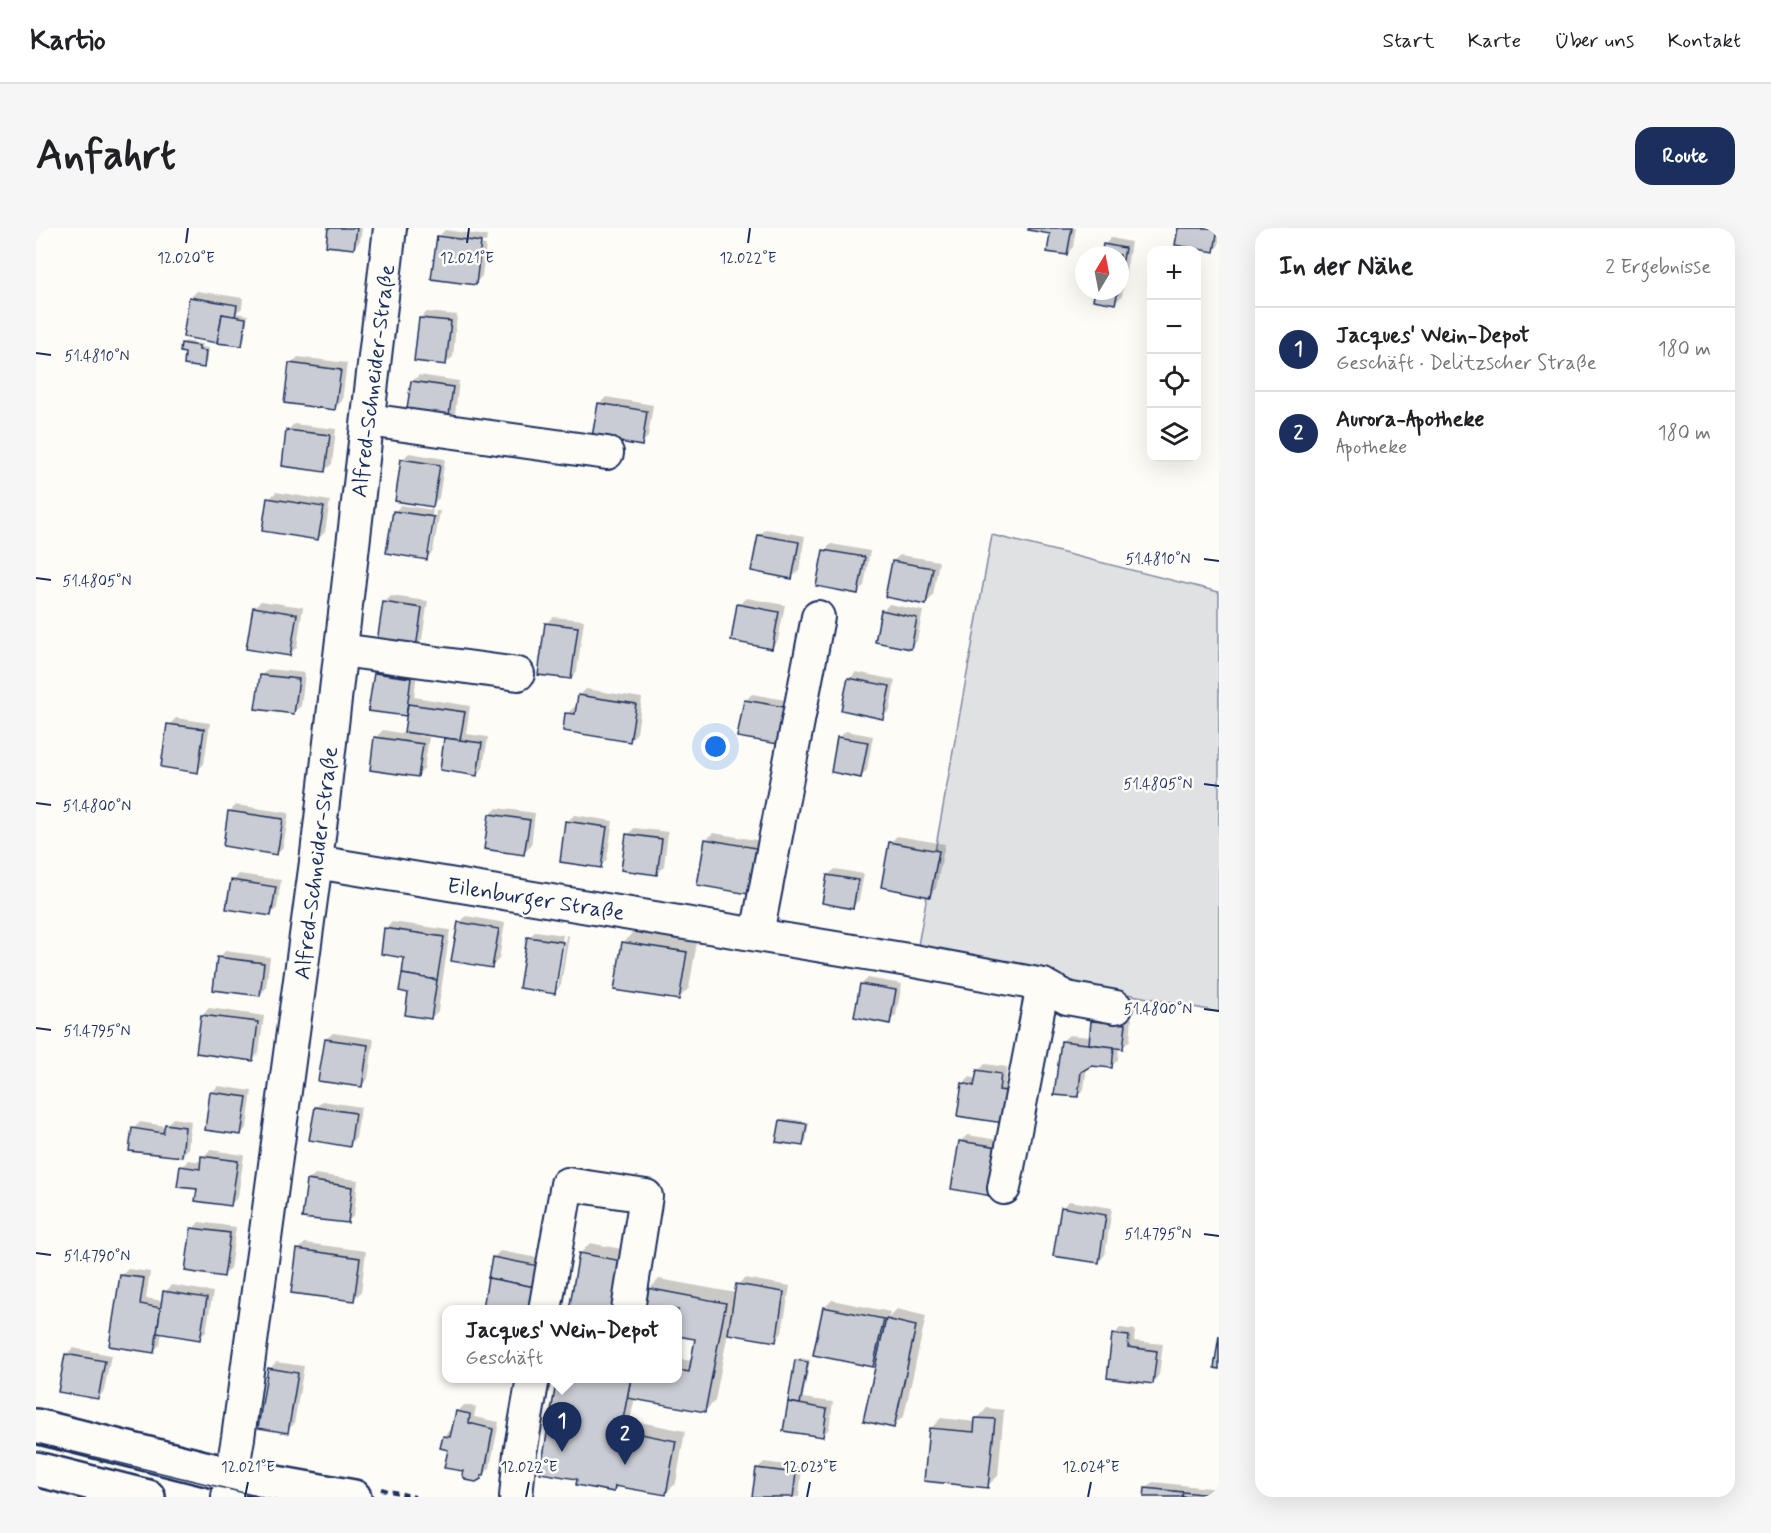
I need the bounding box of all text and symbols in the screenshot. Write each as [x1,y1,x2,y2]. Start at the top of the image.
text: Kartio [30,23,106,60]
text: Start [1383,27,1435,55]
text: Karte [1468,27,1521,55]
text: Über uns [1554,27,1634,55]
text: Kontakt [1667,27,1741,55]
button: Route [1635,127,1735,185]
text: Anfahrt [36,129,176,184]
north arrow [1075,246,1129,300]
map controls [1147,246,1201,462]
button: + [1147,246,1201,300]
text: 12.020°E [157,249,215,269]
text: 12.021°E [440,249,494,269]
text: 12.022°E [719,249,777,269]
text: In der Nähe [1279,250,1413,284]
text: 2 Ergebnisse [1605,254,1711,281]
street label: Alfred-Schneider-Straße [346,263,402,499]
button: − [1147,300,1201,354]
text: Jacques' Wein-Depot [1336,322,1530,350]
text: 1 [1294,336,1303,363]
text: 180 m [1658,336,1711,363]
text: 51.4810°N [64,347,130,367]
text: Geschäft · Delitzscher Straße [1336,350,1597,377]
button: locate [1147,354,1201,408]
text: Aurora-Apotheke [1336,406,1484,434]
button: layers [1147,408,1201,462]
text: 2 [1294,420,1303,447]
text: 180 m [1658,420,1711,447]
text: Apotheke [1336,434,1407,461]
text: 51.4810°N [1125,550,1191,570]
text: 51.4805°N [62,572,132,592]
your location [701,732,730,761]
street label: Alfred-Schneider-Straße [289,745,345,981]
text: 51.4805°N [1123,775,1193,795]
text: 51.4800°N [63,797,131,817]
street label: Eilenburger Straße [445,872,626,931]
text: 51.4800°N [1124,1000,1192,1020]
text: 51.4795°N [63,1022,131,1042]
text: 51.4795°N [1124,1225,1192,1245]
text: 51.4790°N [64,1247,130,1267]
popup [442,1305,682,1383]
text: Jacques' Wein-Depot [465,1317,659,1345]
text: Geschäft [465,1345,543,1372]
pin: 1 [542,1402,582,1452]
pin: 2 [606,1416,644,1465]
text: 12.021°E [221,1458,275,1478]
text: 12.022°E [500,1458,558,1478]
text: 12.023°E [783,1458,837,1478]
text: 12.024°E [1062,1458,1120,1478]

